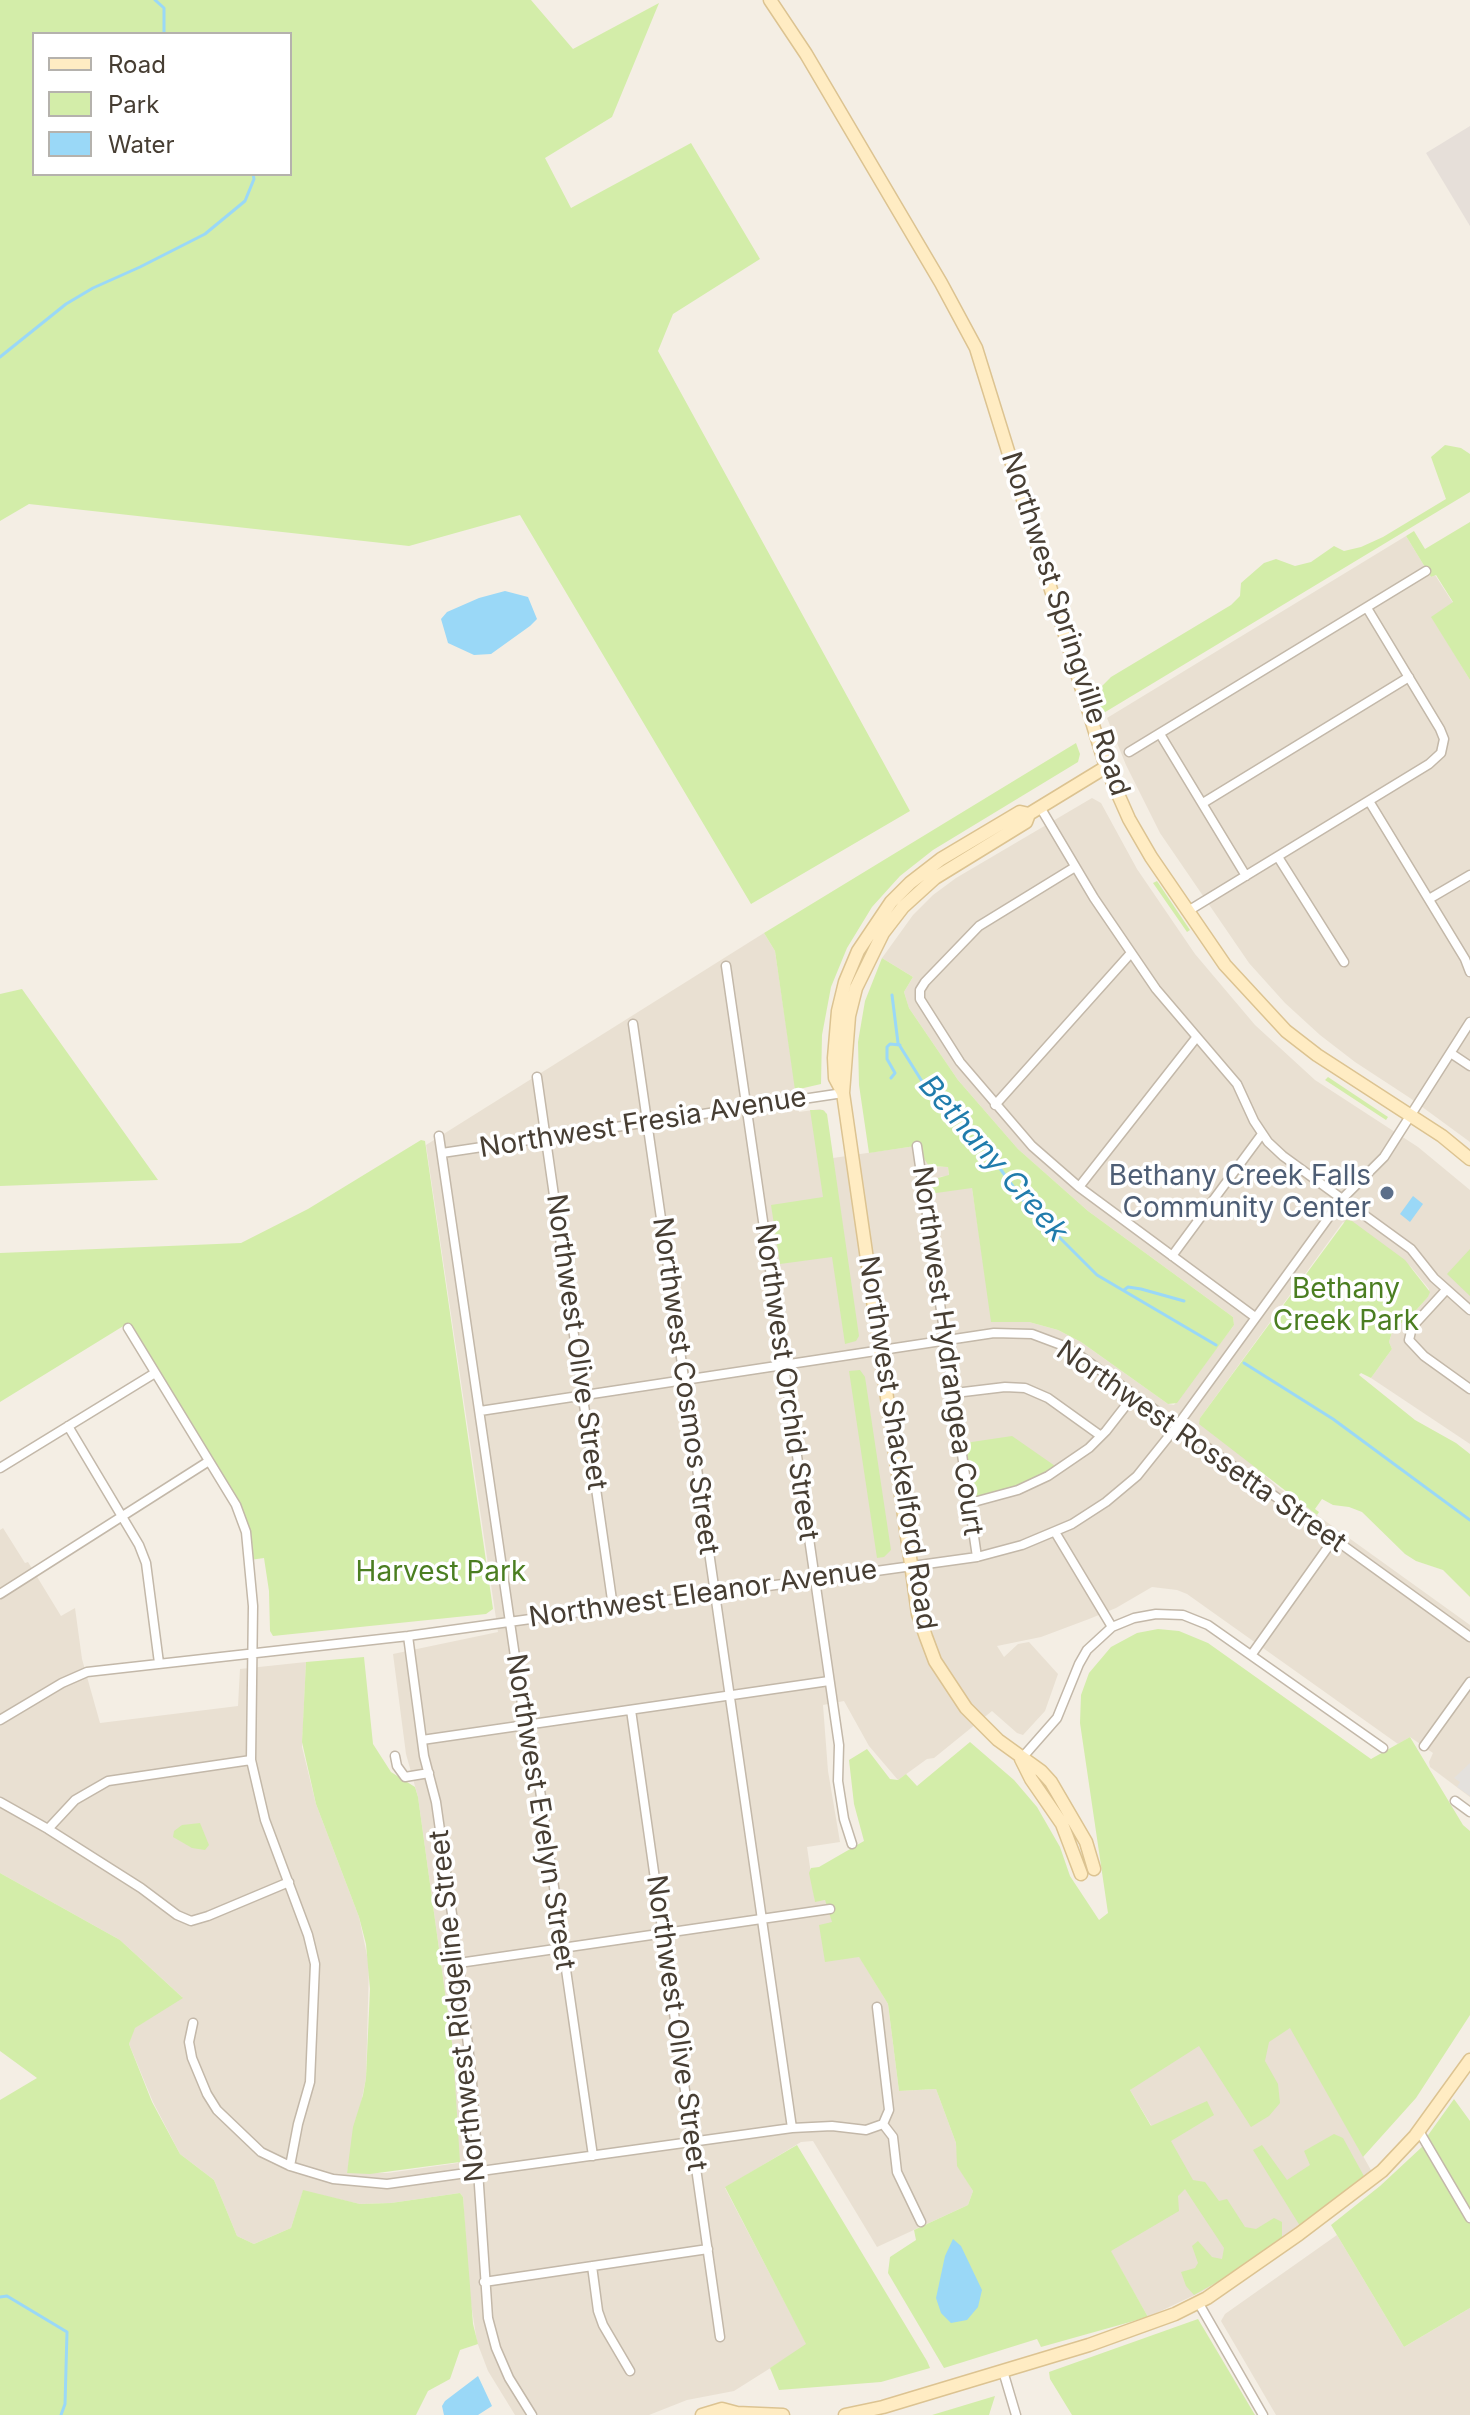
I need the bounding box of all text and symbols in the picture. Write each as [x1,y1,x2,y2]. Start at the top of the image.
legend [32,32,292,176]
text: Road [108,50,166,79]
text: Park [108,90,159,119]
text: Water [108,130,175,159]
street label: Northwest Springville Road [993,448,1137,800]
water label: Bethany Creek [911,1068,1075,1250]
street label: Northwest Fresia Avenue [477,1081,809,1165]
place label: Bethany Creek Falls Community Center [1109,1160,1371,1226]
street label: Northwest Hydrangea Court [904,1164,990,1538]
marker: Bethany Creek Falls Community Center [1378,1184,1396,1202]
street label: Northwest Olive Street [539,1192,613,1492]
street label: Northwest Cosmos Street [645,1215,725,1557]
street label: Northwest Orchid Street [747,1221,825,1543]
street label: Northwest Shackelford Road [851,1254,943,1632]
park label: Bethany Creek Park [1273,1273,1419,1339]
street label: Northwest Rossetta Street [1050,1334,1352,1560]
street label: Northwest Eleanor Avenue [527,1553,879,1635]
park label: Harvest Park [356,1556,526,1590]
street label: Northwest Evelyn Street [498,1652,582,1972]
street label: Northwest Ridgeline Street [423,1828,493,2184]
street label: Northwest Olive Street [639,1873,713,2173]

